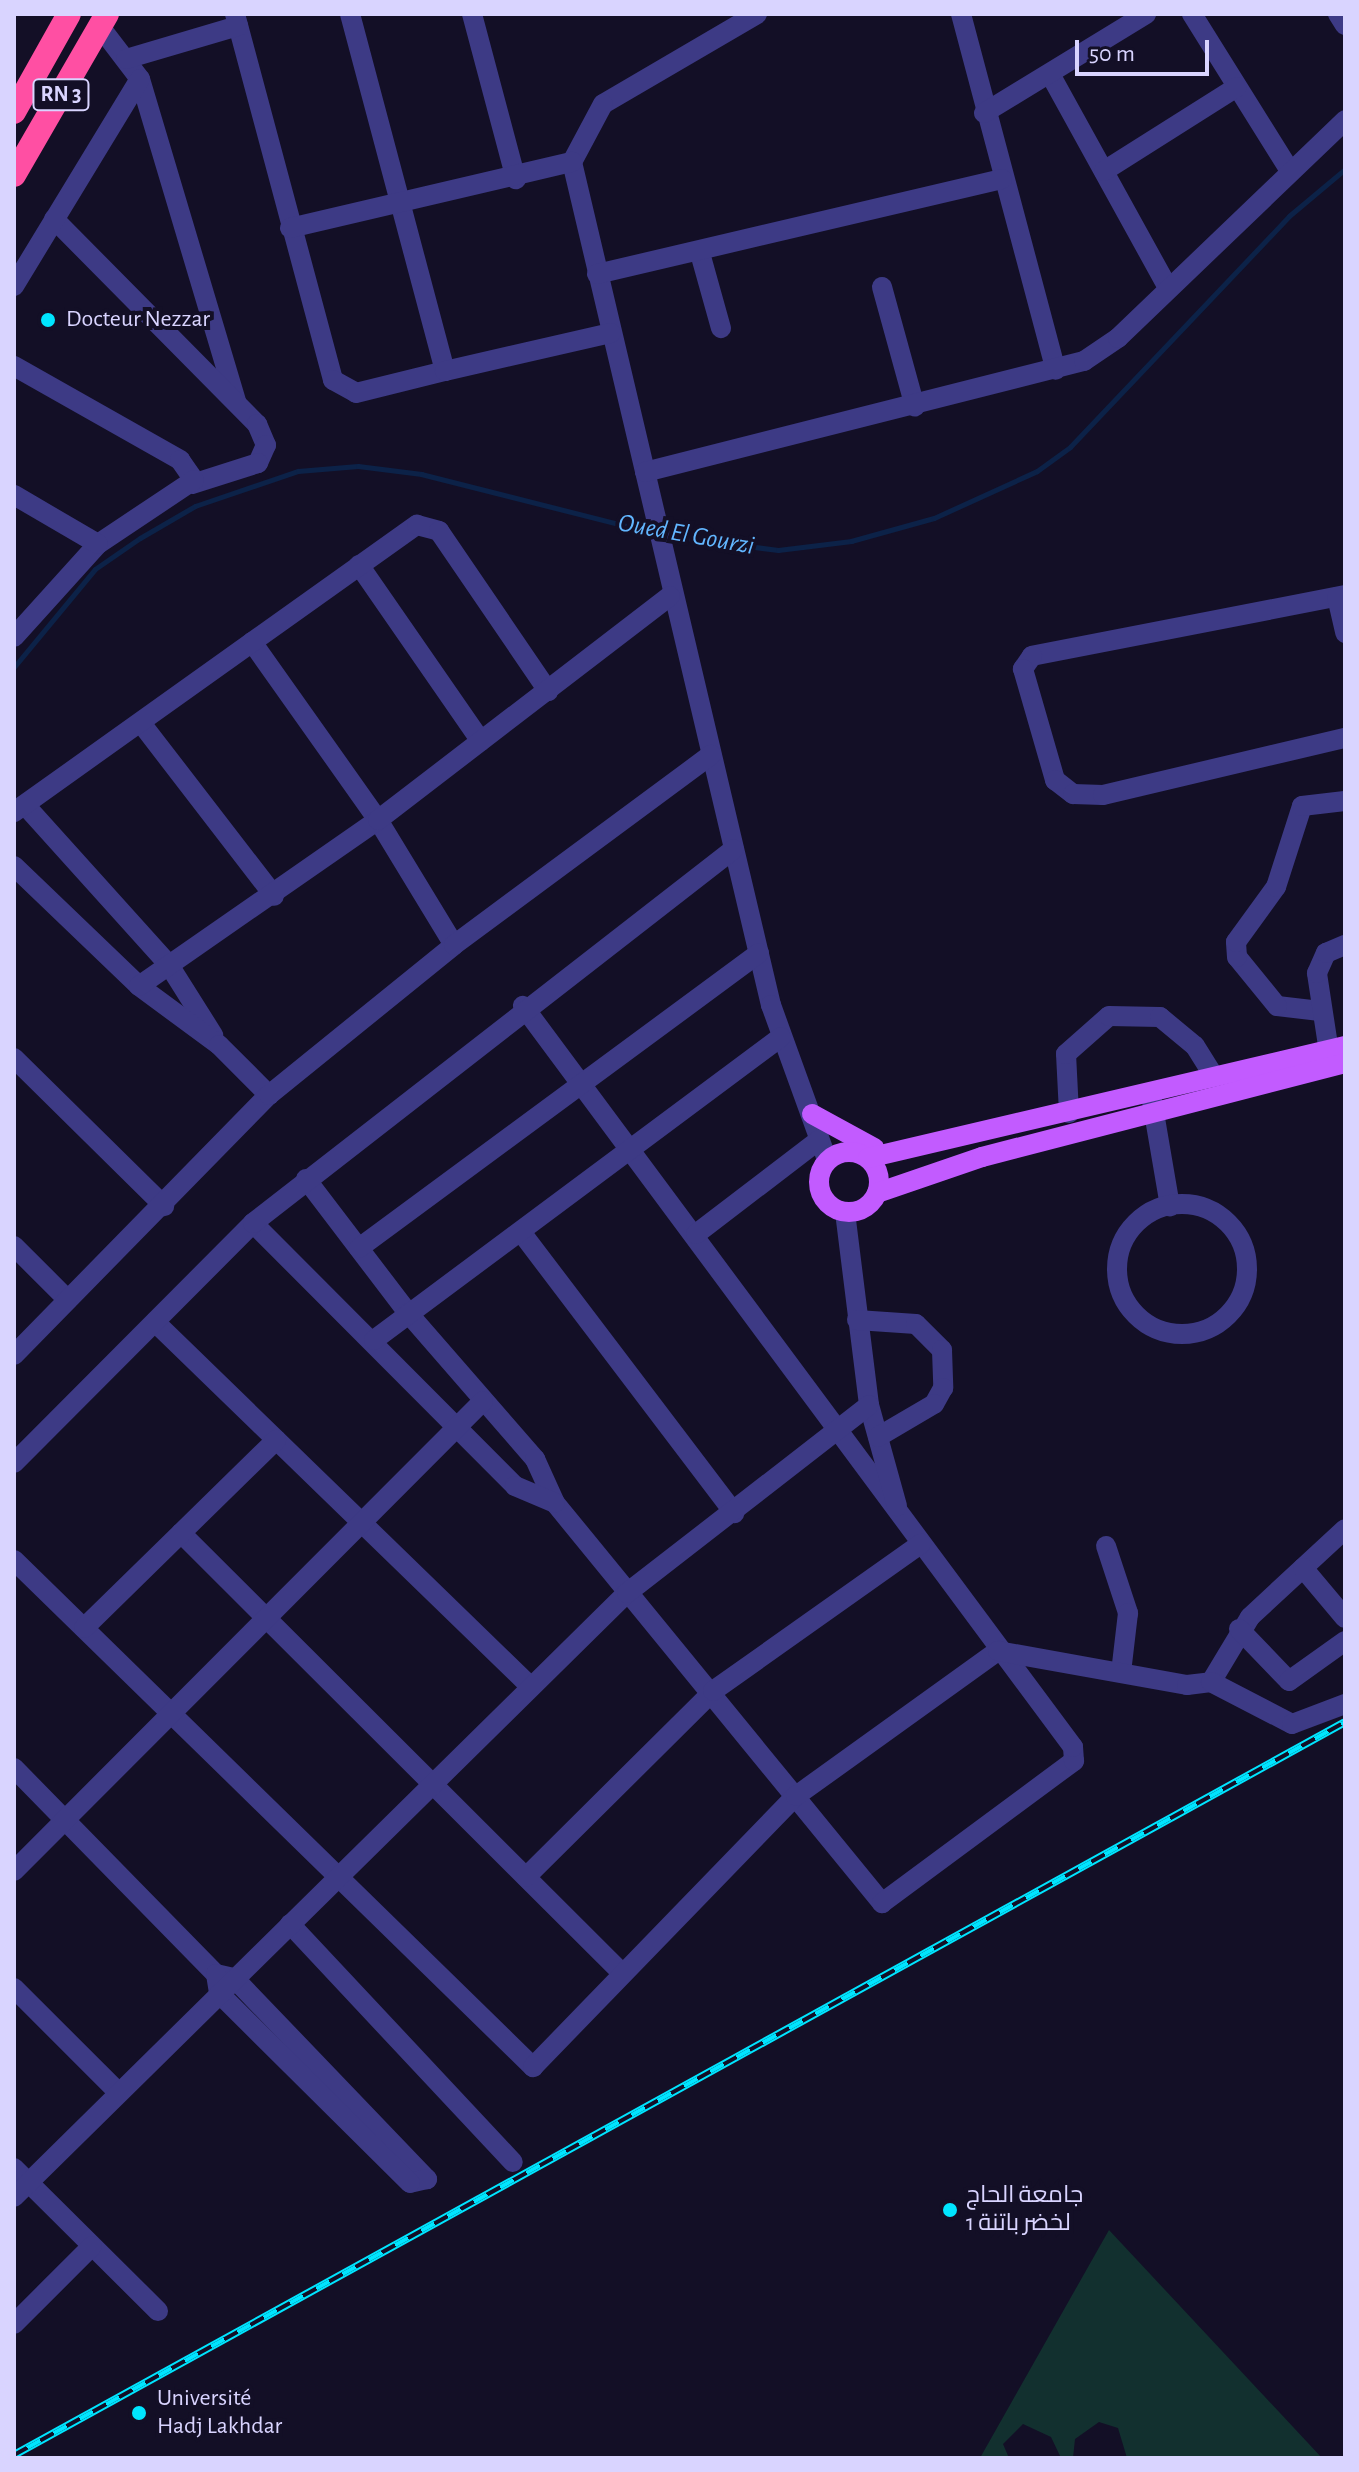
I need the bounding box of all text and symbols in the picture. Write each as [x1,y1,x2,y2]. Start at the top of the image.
scale bar [1079,24,1213,74]
text: 50 m [1089,42,1135,66]
road number: RN 3 [31,77,91,113]
place label: Docteur Nezzar [66,306,210,334]
marker: Docteur Nezzar [37,309,59,331]
water label: Oued El Gourzi [616,508,756,562]
place label: جامعة الحاج لخضر باتنة 1 [966,2182,1083,2238]
marker: جامعة الحاج لخضر باتنة 1 [941,2201,959,2219]
place label: Université Hadj Lakhdar [157,2385,282,2441]
marker: Université Hadj Lakhdar [128,2402,150,2424]

